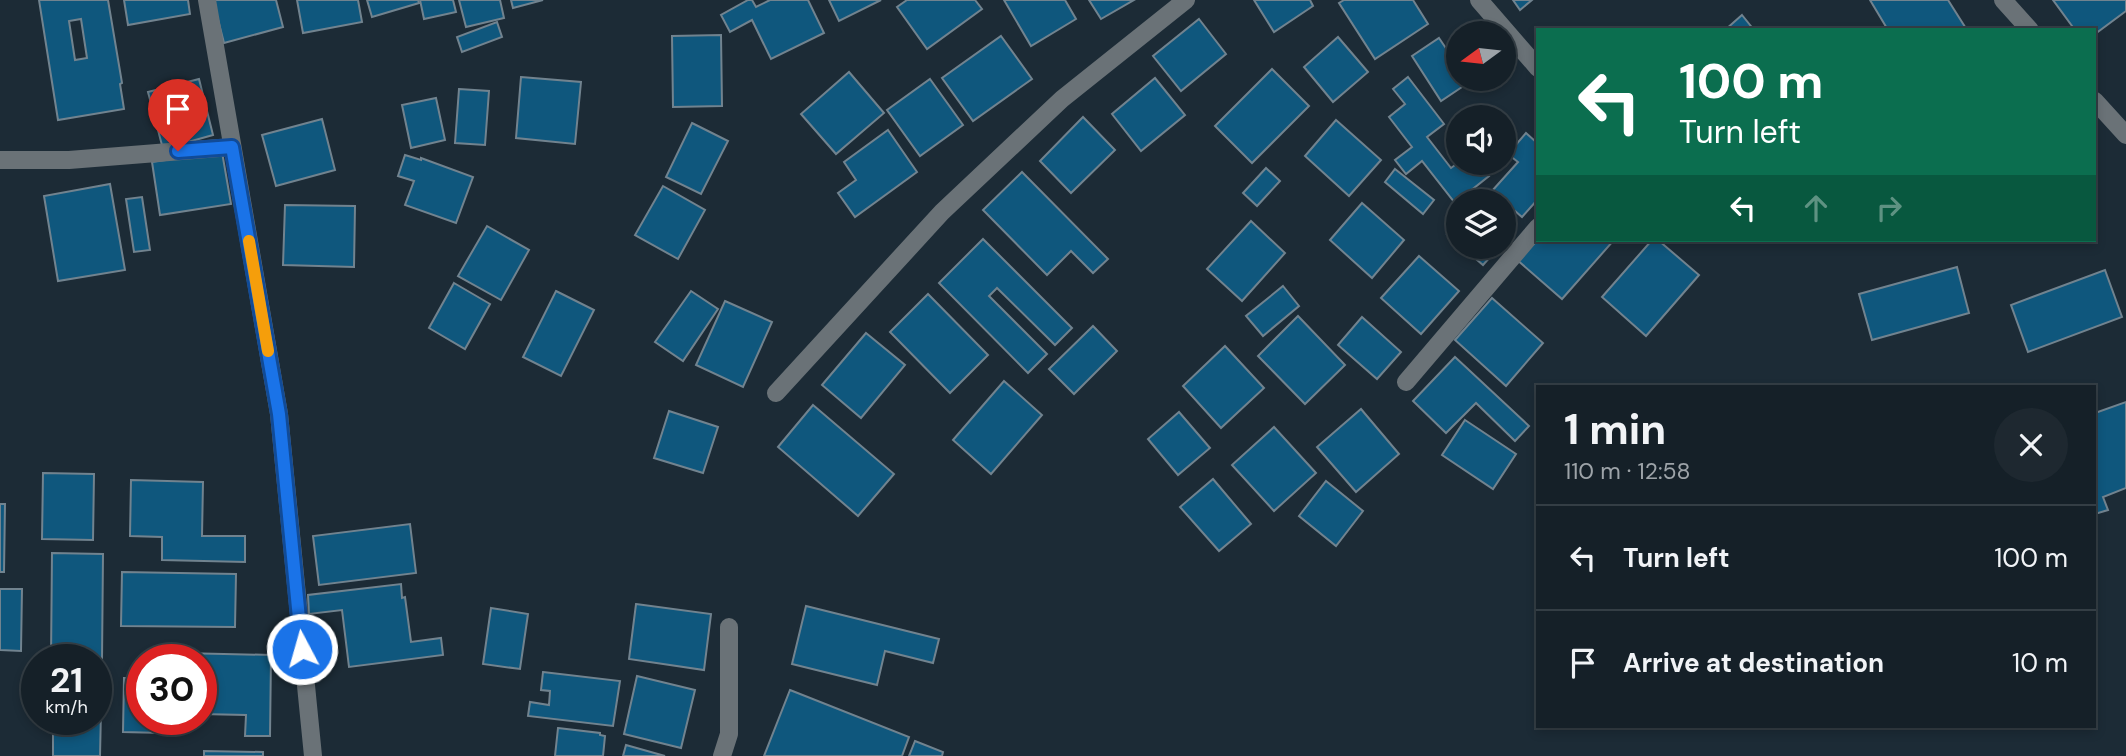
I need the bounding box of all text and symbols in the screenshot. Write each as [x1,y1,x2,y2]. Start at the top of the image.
north arrow [1446,21,1516,91]
map controls [1446,21,1516,259]
text: 100 m [1679,49,1823,113]
icon: left [1564,56,1655,147]
pin [148,79,208,151]
icon: arrive [159,90,197,128]
button: sound [1446,105,1516,175]
text: Turn left [1679,111,1801,153]
button: layers [1446,189,1516,259]
icon: left [1724,189,1762,227]
icon: ahead [1797,189,1835,227]
icon: right [1870,189,1908,227]
text: 1 min [1564,402,1666,457]
button: close [1994,408,2068,482]
text: 110 m · 12:58 [1564,456,1691,486]
icon: left [1564,539,1602,577]
text: Turn left [1623,541,1730,575]
text: 100 m [1994,541,2068,575]
position arrow [265,612,339,686]
speed limit sign: 30 [126,644,217,735]
icon: arrive [1564,644,1602,682]
text: Arrive at destination [1623,646,1884,680]
text: 10 m [2012,646,2068,680]
text: 21 [50,657,83,703]
text: km/h [45,695,88,719]

